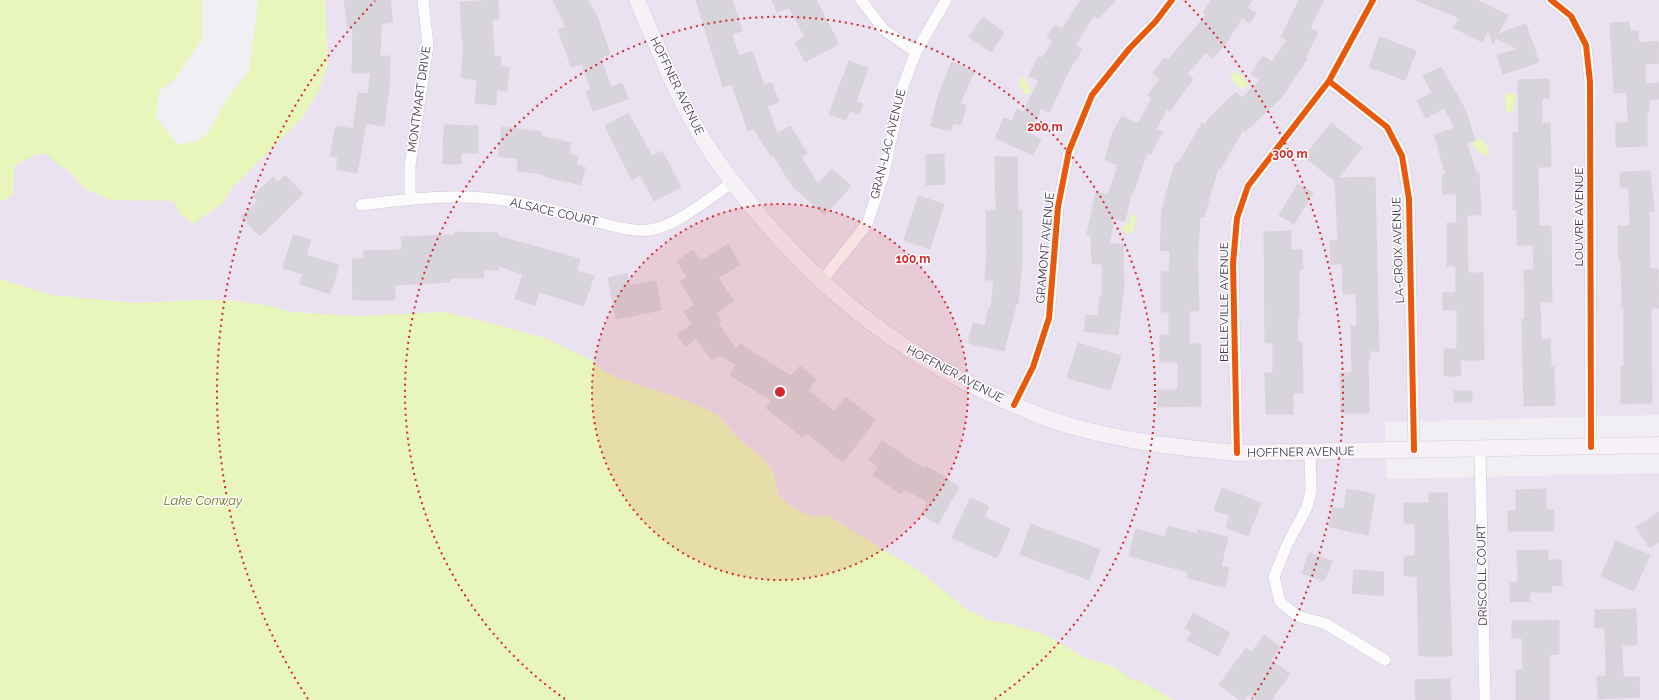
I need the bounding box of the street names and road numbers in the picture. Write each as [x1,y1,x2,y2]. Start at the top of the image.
street label: HOFFNER AVENUE [647,35,707,137]
street label: MONTMART DRIVE [405,45,433,153]
street label: GRAN-LAC AVENUE [868,87,908,201]
street label: LOUVRE AVENUE [1572,167,1586,267]
street label: GRAMONT AVENUE [1033,192,1057,304]
street label: ALSACE COURT [509,195,600,229]
street label: LA-CROIX AVENUE [1389,196,1407,304]
street label: BELLEVILLE AVENUE [1217,242,1231,362]
street label: HOFFNER AVENUE [904,343,1006,405]
street label: HOFFNER AVENUE [1247,444,1355,460]
street label: DRISCOLL COURT [1474,523,1490,626]

